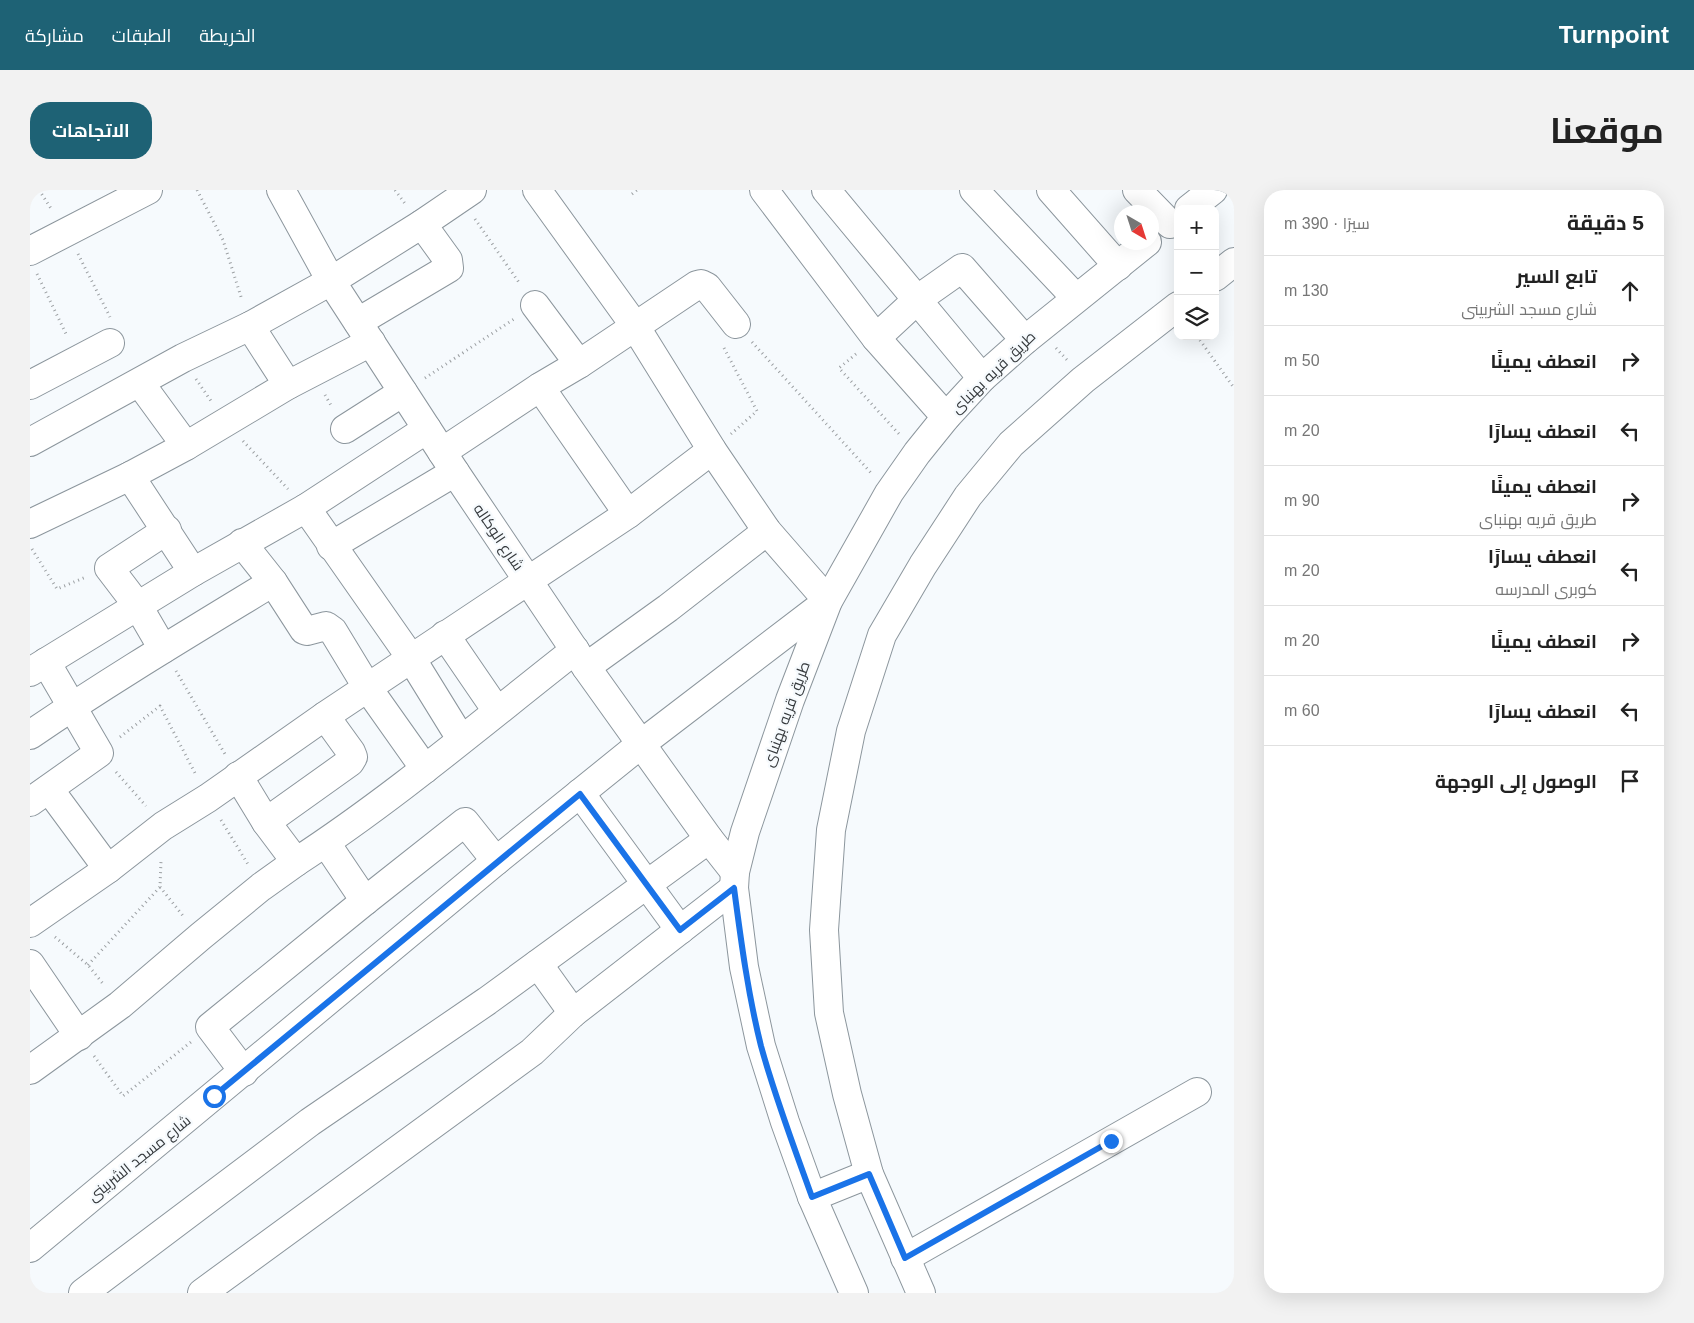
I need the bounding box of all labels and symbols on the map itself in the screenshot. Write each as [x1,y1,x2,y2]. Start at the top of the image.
north arrow [1114,205,1159,250]
street label: طريق قريه بهنباى [947,327,1040,418]
street label: شارع الوكاله [468,500,527,575]
street label: طريق قريه بهنباى [759,659,815,770]
route start [203,1085,226,1108]
street label: شارع مسجد الشربينى [84,1111,196,1207]
route end [1100,1130,1123,1153]

